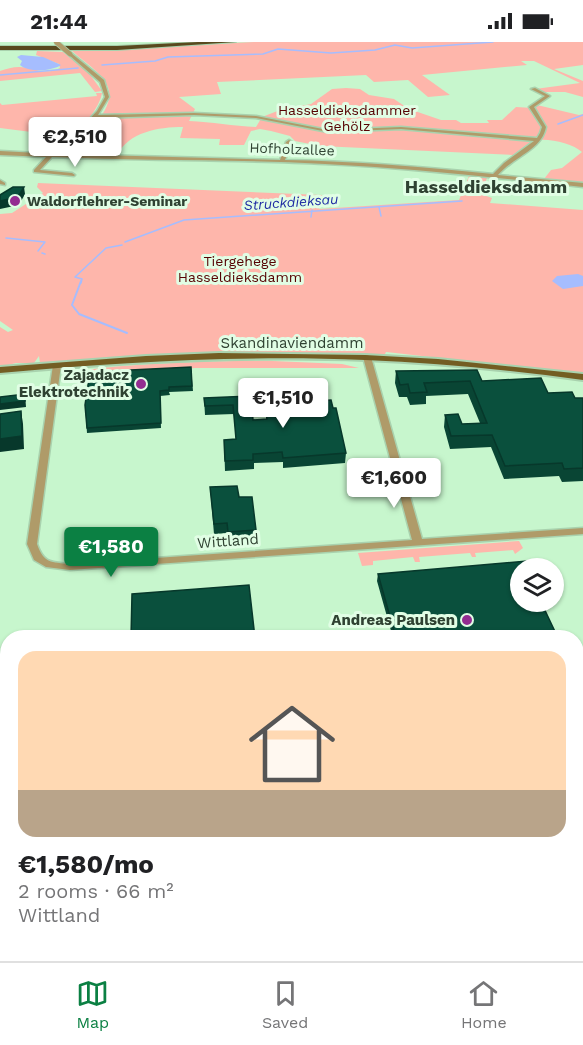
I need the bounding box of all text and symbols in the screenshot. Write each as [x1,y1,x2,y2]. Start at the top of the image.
text: 21:44 [30,9,88,34]
park label: Hasseldieksdammer Gehölz [278,102,416,134]
pin: €2,510 [26,117,124,168]
text: €2,510 [43,124,107,148]
street label: Hofholzallee [249,140,335,158]
district label: Hasseldieksdamm [405,176,567,197]
water label: Struckdieksau [243,191,339,213]
place label: Waldorflehrer-Seminar [27,193,187,209]
marker: Waldorflehrer-Seminar [8,194,22,208]
park label: Tiergehege Hasseldieksdamm [178,253,302,285]
street label: Skandinaviendamm [221,334,363,352]
place label: Zajadacz Elektrotechnik [19,366,130,401]
marker: Zajadacz Elektrotechnik [134,377,148,391]
pin: €1,510 [234,378,332,429]
text: €1,510 [252,385,314,409]
pin: €1,600 [345,458,443,509]
text: €1,600 [361,465,427,489]
pin: €1,580 [62,527,160,578]
street label: Wittland [197,530,259,552]
text: €1,580 [78,534,144,558]
map controls [510,558,564,612]
button: layers [510,558,564,612]
place label: Andreas Paulsen [331,611,455,629]
marker: Andreas Paulsen [460,613,474,627]
icon: home [238,690,346,798]
text: €1,580/mo [18,849,154,879]
text: 2 rooms · 66 m² [18,879,174,903]
text: Wittland [18,903,100,927]
tab: Map [76,977,109,1032]
tab: Saved [262,977,308,1032]
tab: Home [461,977,507,1032]

